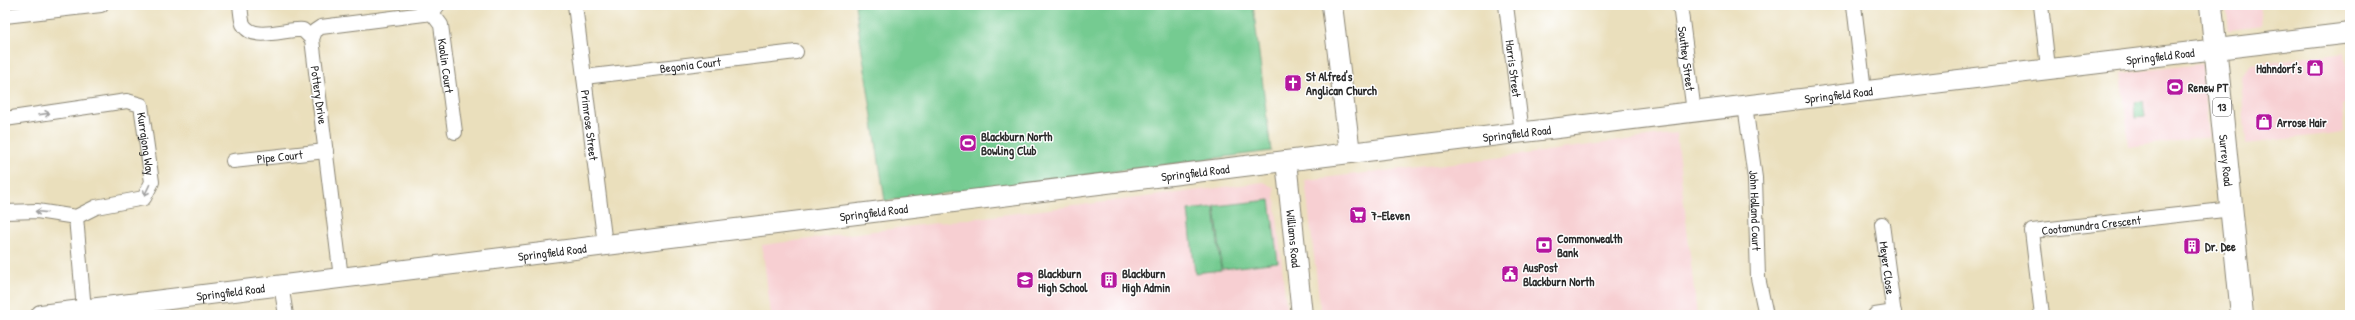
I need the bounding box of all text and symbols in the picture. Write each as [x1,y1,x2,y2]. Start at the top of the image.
street label: Southey Street [1674,25,1700,93]
street label: Kaolin Court [434,37,458,95]
street label: Harris Street [1502,39,1526,99]
street label: Springfield Road [2125,43,2196,68]
street label: Begonia Court [659,52,723,77]
shop icon: Hahndorf's [2305,58,2325,78]
place label: Hahndorf's [2256,60,2302,77]
street label: Pottery Drive [306,65,332,125]
place label: St Alfred's Anglican Church [1306,68,1378,100]
church icon: St Alfred's Anglican Church [1283,73,1303,93]
sports icon: Renew PT [2165,77,2185,97]
place label: Renew PT [2188,79,2229,96]
street label: Springfield Road [1803,82,1874,107]
street label: Primrose Street [577,89,603,162]
road number: 13 [2213,98,2231,116]
one-way arrow [37,110,50,118]
street label: Kurrajong Way [134,111,159,176]
shop icon: Arrose Hair [2254,112,2274,132]
place label: Arrose Hair [2277,114,2327,131]
street label: Springfield Road [1482,120,1552,146]
place label: Blackburn North Bowling Club [981,128,1053,160]
sports icon: Blackburn North Bowling Club [958,133,978,153]
street label: Surrey Road [2215,134,2238,187]
street label: Pipe Court [256,145,304,167]
street label: Springfield Road [1160,159,1231,185]
street label: John Holland Court [1745,169,1766,252]
one-way arrow [143,184,151,196]
street label: Springfield Road [839,199,909,225]
supermarket icon: 7-Eleven [1348,205,1368,225]
place label: 7-Eleven [1370,207,1411,224]
one-way arrow [35,208,48,216]
street label: Williams Road [1283,209,1306,269]
street label: Cootamundra Crescent [2040,211,2143,238]
place label: Commonwealth Bank [1557,230,1623,261]
bank icon: Commonwealth Bank [1534,235,1554,255]
building icon: Dr. Dee [2182,236,2202,256]
place label: Dr. Dee [2205,238,2236,255]
street label: Springfield Road [517,239,588,264]
street label: Meyer Close [1876,240,1900,295]
place label: AusPost Blackburn North [1523,259,1595,290]
public building icon: AusPost Blackburn North [1500,264,1520,284]
place label: Blackburn High School [1038,265,1088,297]
place label: Blackburn High Admin [1122,265,1171,297]
school or university icon: Blackburn High School [1015,270,1035,290]
building icon: Blackburn High Admin [1099,270,1119,290]
street label: Springfield Road [195,279,266,304]

